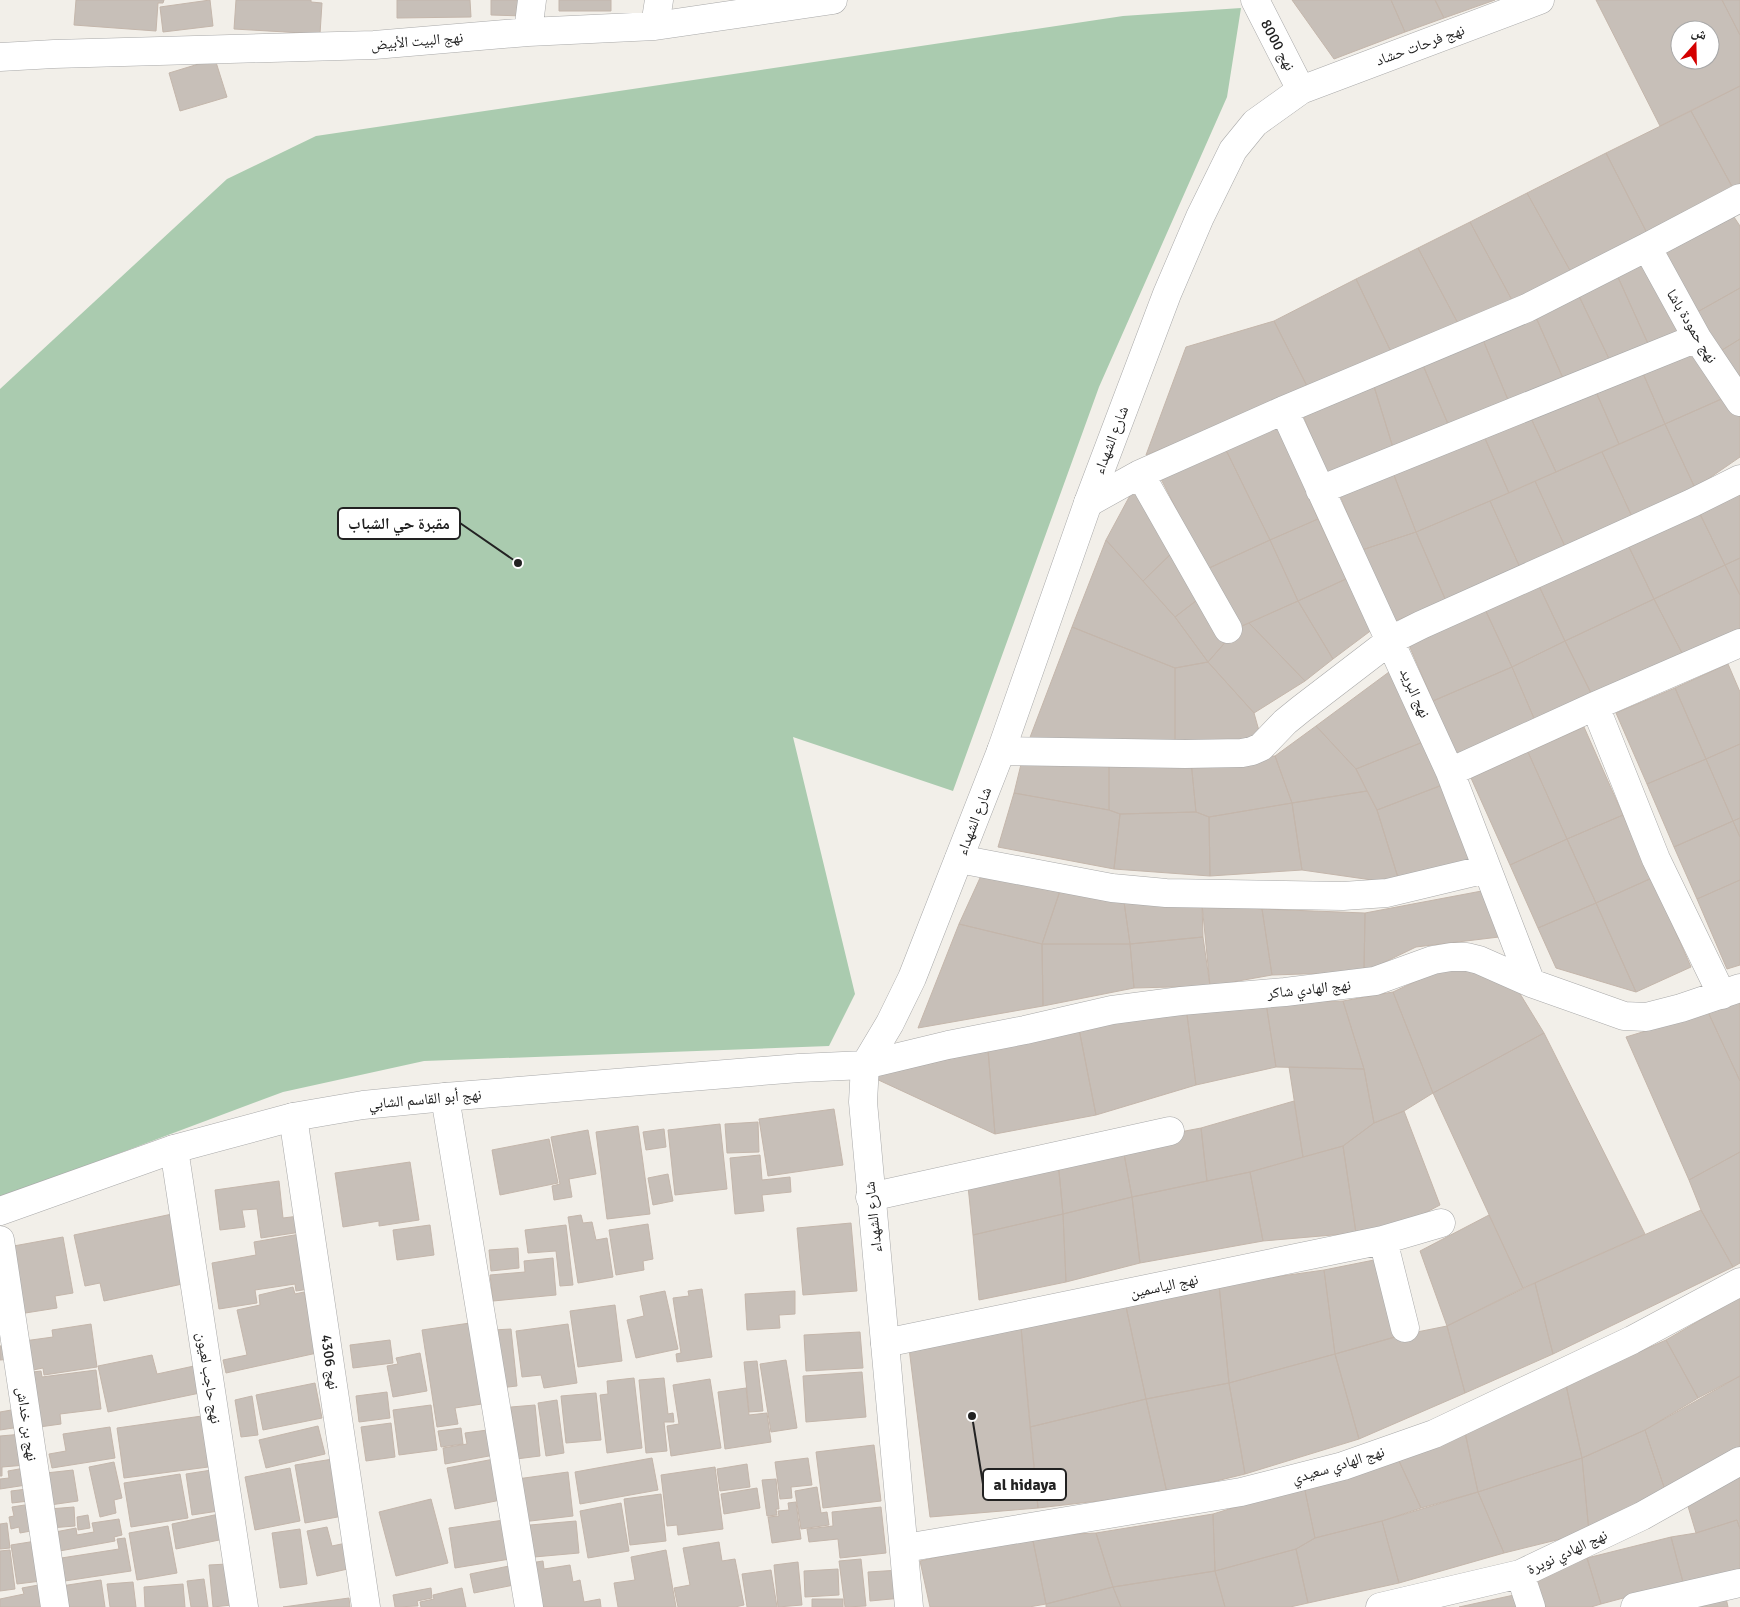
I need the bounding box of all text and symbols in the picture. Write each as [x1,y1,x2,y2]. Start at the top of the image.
street label: نهج 8000 [1256,16,1299,74]
north arrow [1670,20,1720,70]
street label: نهج فرحات حشاد [1373,21,1467,70]
text: ش [1689,23,1709,44]
street label: نهج البيت الأبيض [370,28,464,55]
street label: نهج حمودة باشا [1662,286,1721,367]
street label: شارع الشهداء [1090,403,1133,477]
callout: مقبرة حي الشباب [338,508,460,539]
text: مقبرة حي الشباب [348,514,450,536]
street label: نهج البريد [1395,665,1434,721]
street label: شارع الشهداء [953,784,996,858]
street label: نهج الهادي شاكر [1265,976,1352,1005]
street label: نهج أبو القاسم الشابي [368,1085,483,1116]
street label: شارع الشهداء [860,1180,887,1253]
street label: نهج الياسمين [1128,1270,1200,1303]
street label: نهج حاجب لعيون [192,1331,225,1425]
street label: نهج 4306 [316,1333,343,1391]
street label: نهج بن خداش [12,1386,41,1462]
street label: نهج الهادي سعيدي [1289,1442,1387,1490]
callout: al hidaya [983,1469,1066,1500]
text: al hidaya [994,1475,1056,1495]
street label: نهج الهادي نويرة [1524,1526,1611,1581]

